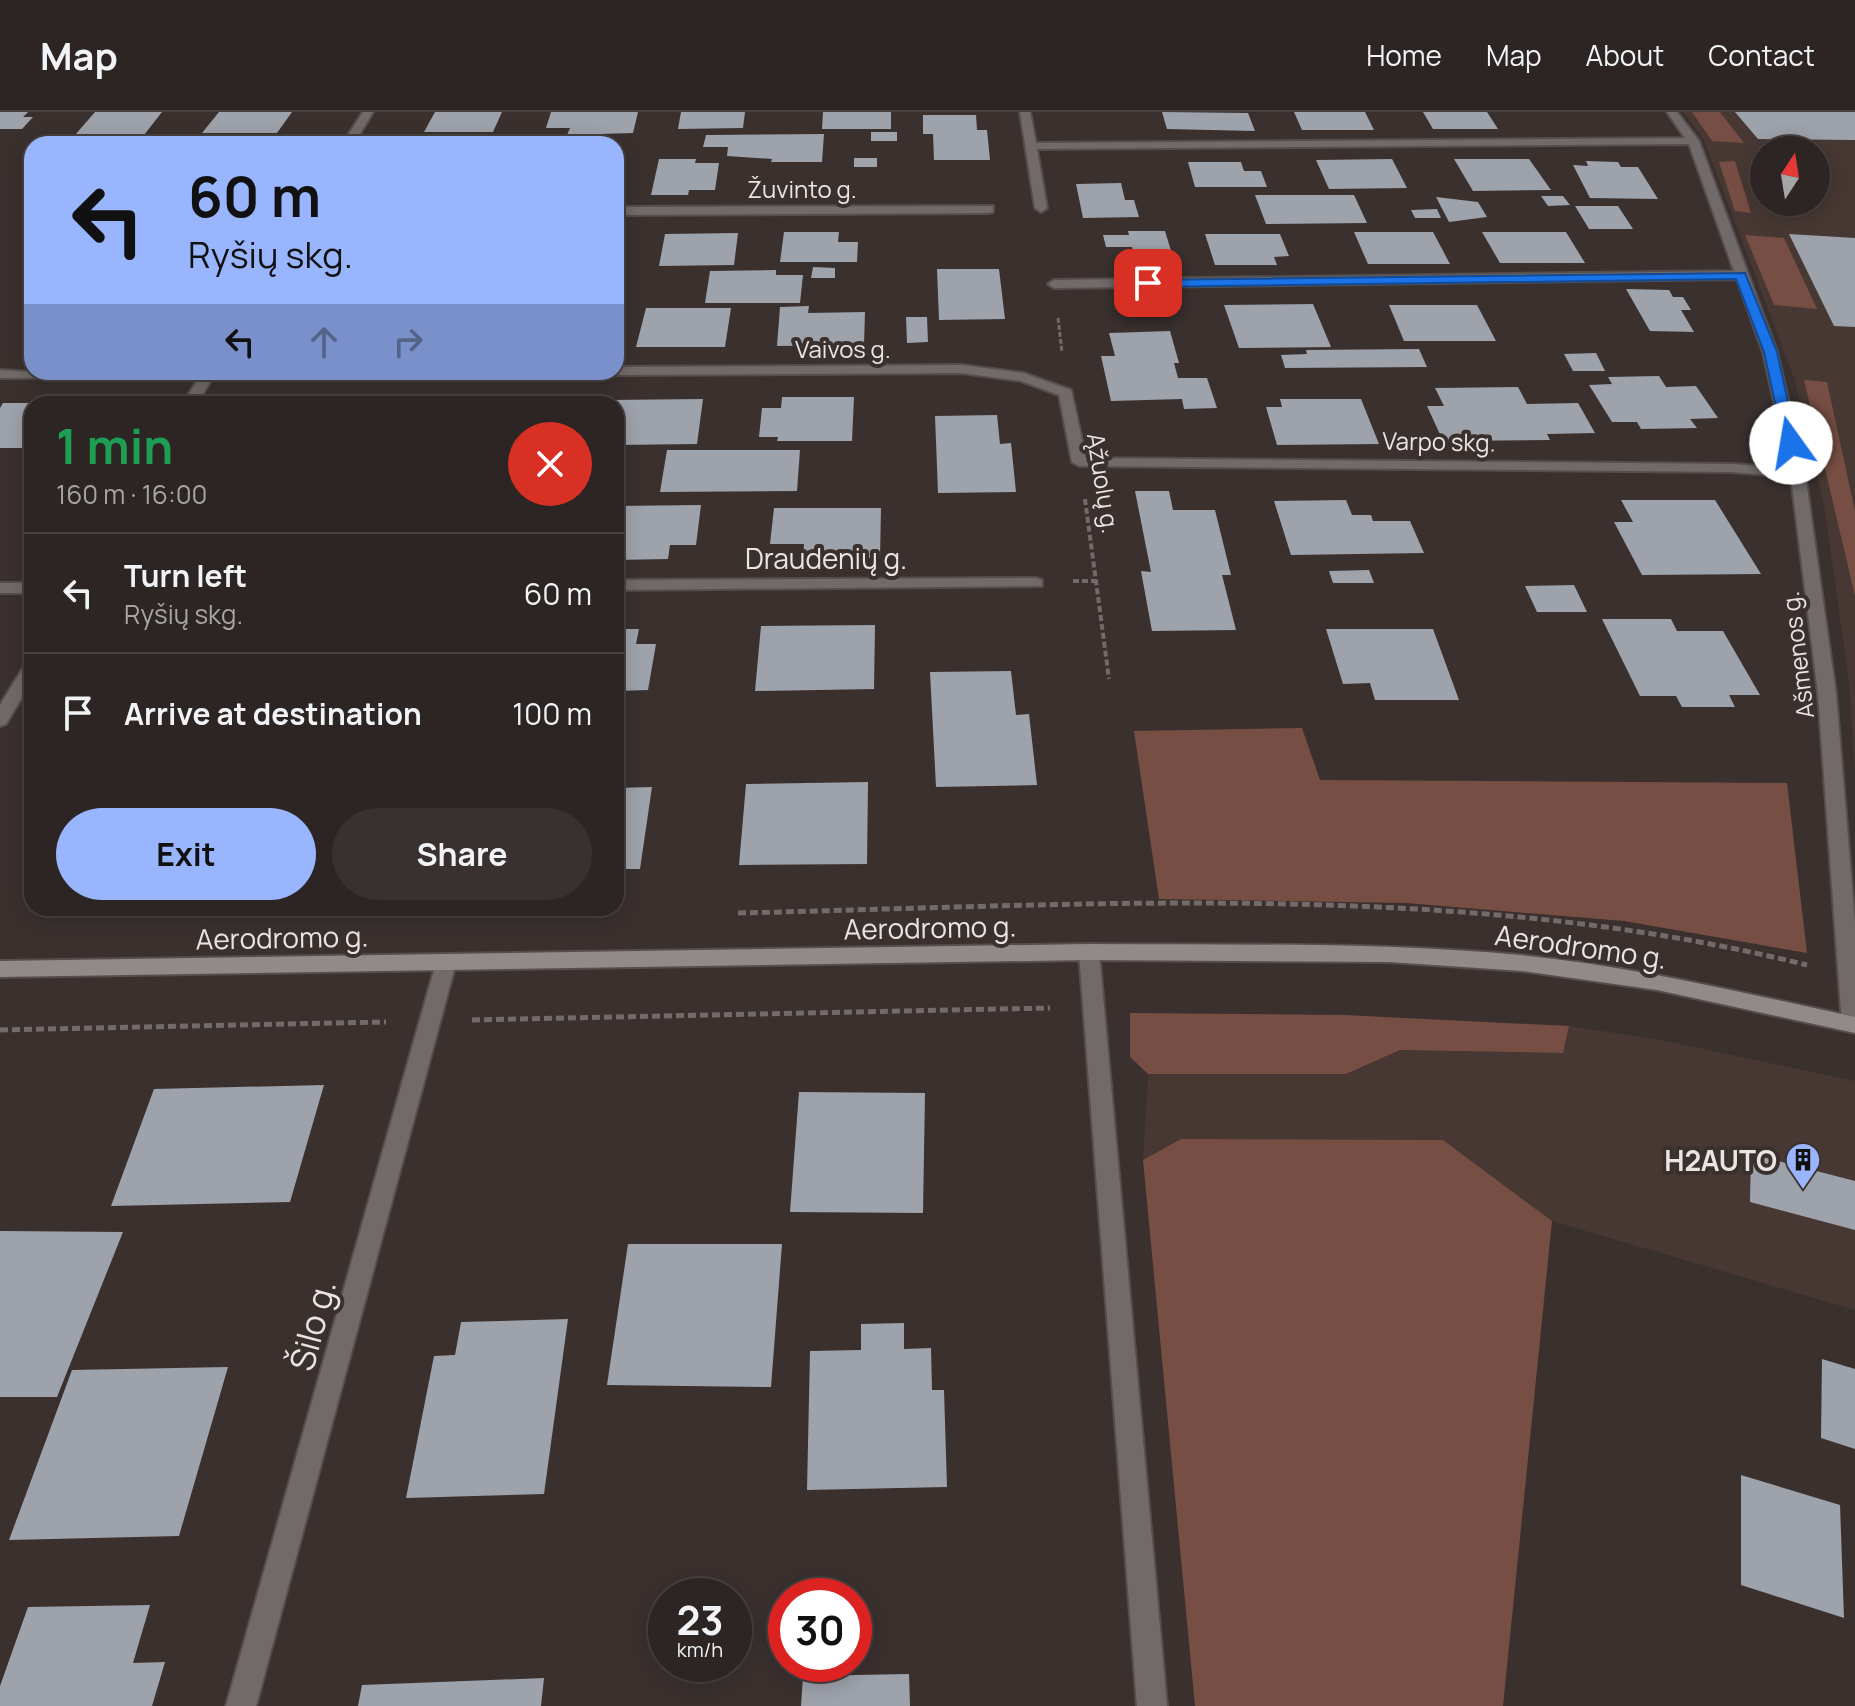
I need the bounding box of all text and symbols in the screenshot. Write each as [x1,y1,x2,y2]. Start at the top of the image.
text: Map [40,29,118,81]
text: Home [1366,36,1442,74]
text: Map [1486,36,1542,74]
text: About [1586,36,1664,74]
text: Contact [1708,36,1815,74]
north arrow [1750,136,1830,216]
map controls [1750,136,1830,216]
text: 60 m [188,157,321,234]
icon: left [56,168,160,272]
street label: Žuvinto g. [747,172,857,205]
text: Ryšių skg. [188,230,353,279]
pin [1114,249,1182,317]
icon: arrive [1126,261,1170,305]
icon: left [218,320,262,364]
icon: ahead [302,320,346,364]
icon: right [386,320,430,364]
street label: Vaivos g. [795,332,891,365]
position arrow [1749,401,1833,485]
text: 1 min [56,413,173,478]
button: close [508,422,592,506]
street label: Varpo skg. [1382,424,1496,458]
street label: Ąžuolų g. [1080,430,1128,536]
text: 160 m · 16:00 [56,476,207,512]
street label: Draudenių g. [745,539,907,577]
text: Turn left [124,555,247,596]
icon: left [56,571,100,615]
text: 60 m [524,573,592,614]
street label: Ašmenos g. [1773,590,1821,720]
text: Ryšių skg. [124,596,243,632]
icon: arrive [56,691,100,735]
text: Arrive at destination [124,693,422,734]
text: 100 m [512,693,592,734]
button: Exit [56,808,316,900]
button: Share [332,808,592,900]
street label: Aerodromo g. [843,906,1017,948]
street label: Aerodromo g. [1493,915,1669,977]
street label: Aerodromo g. [195,916,369,958]
place label: H2AUTO [1664,1141,1777,1179]
building icon: H2AUTO [1784,1141,1822,1191]
street label: Šilo g. [278,1274,346,1376]
speed limit sign: 30 [768,1578,872,1682]
text: 23 [676,1592,724,1647]
text: km/h [677,1636,723,1663]

